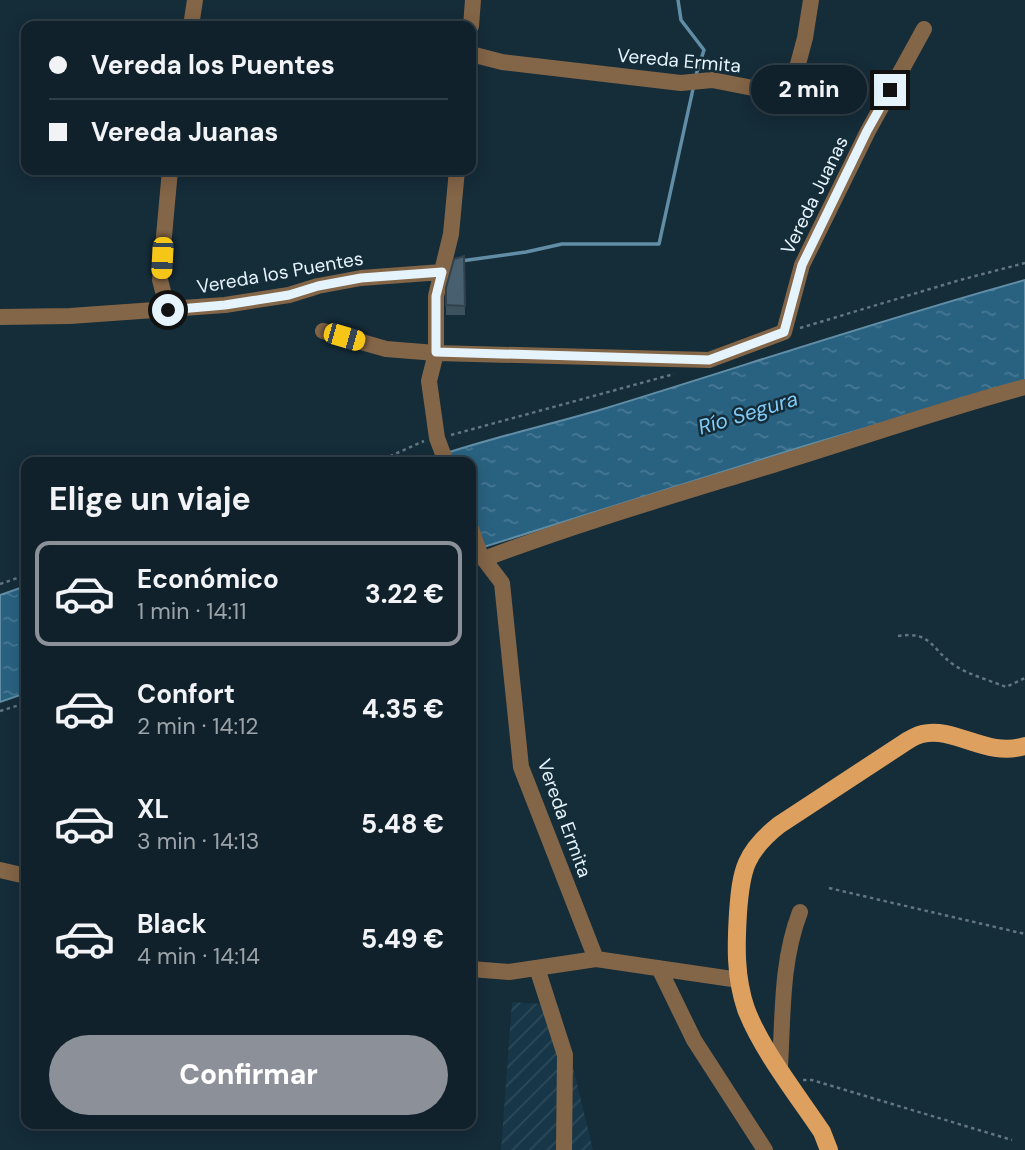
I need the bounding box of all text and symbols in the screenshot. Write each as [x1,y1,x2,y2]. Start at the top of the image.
street label: Vereda Ermita [616,43,742,78]
text: Vereda los Puentes [91,48,335,82]
callout: 2 min [750,66,866,114]
text: 2 min [778,74,840,104]
route end [874,74,906,106]
text: Vereda Juanas [91,115,278,149]
street label: Vereda Juanas [775,132,854,258]
car [151,236,174,280]
street label: Vereda los Puentes [195,246,365,299]
route start [152,294,184,326]
car [321,321,368,353]
water label: Río Segura [695,385,801,441]
text: Elige un viaje [49,478,251,520]
icon: car [53,562,116,625]
text: Económico [137,562,279,596]
text: 3.22 € [365,577,444,611]
text: 1 min · 14:11 [137,596,246,626]
icon: car [53,677,116,740]
text: Confort [137,677,235,711]
text: 4.35 € [362,692,444,726]
text: 2 min · 14:12 [137,711,259,741]
street label: Vereda Ermita [532,756,597,881]
icon: car [53,792,116,855]
text: XL [137,792,169,826]
text: 5.48 € [361,807,444,841]
text: 3 min · 14:13 [137,826,259,856]
icon: car [53,907,116,970]
text: Black [137,907,207,941]
text: 5.49 € [361,922,444,956]
text: 4 min · 14:14 [137,941,260,971]
button: Confirmar [49,1035,448,1115]

